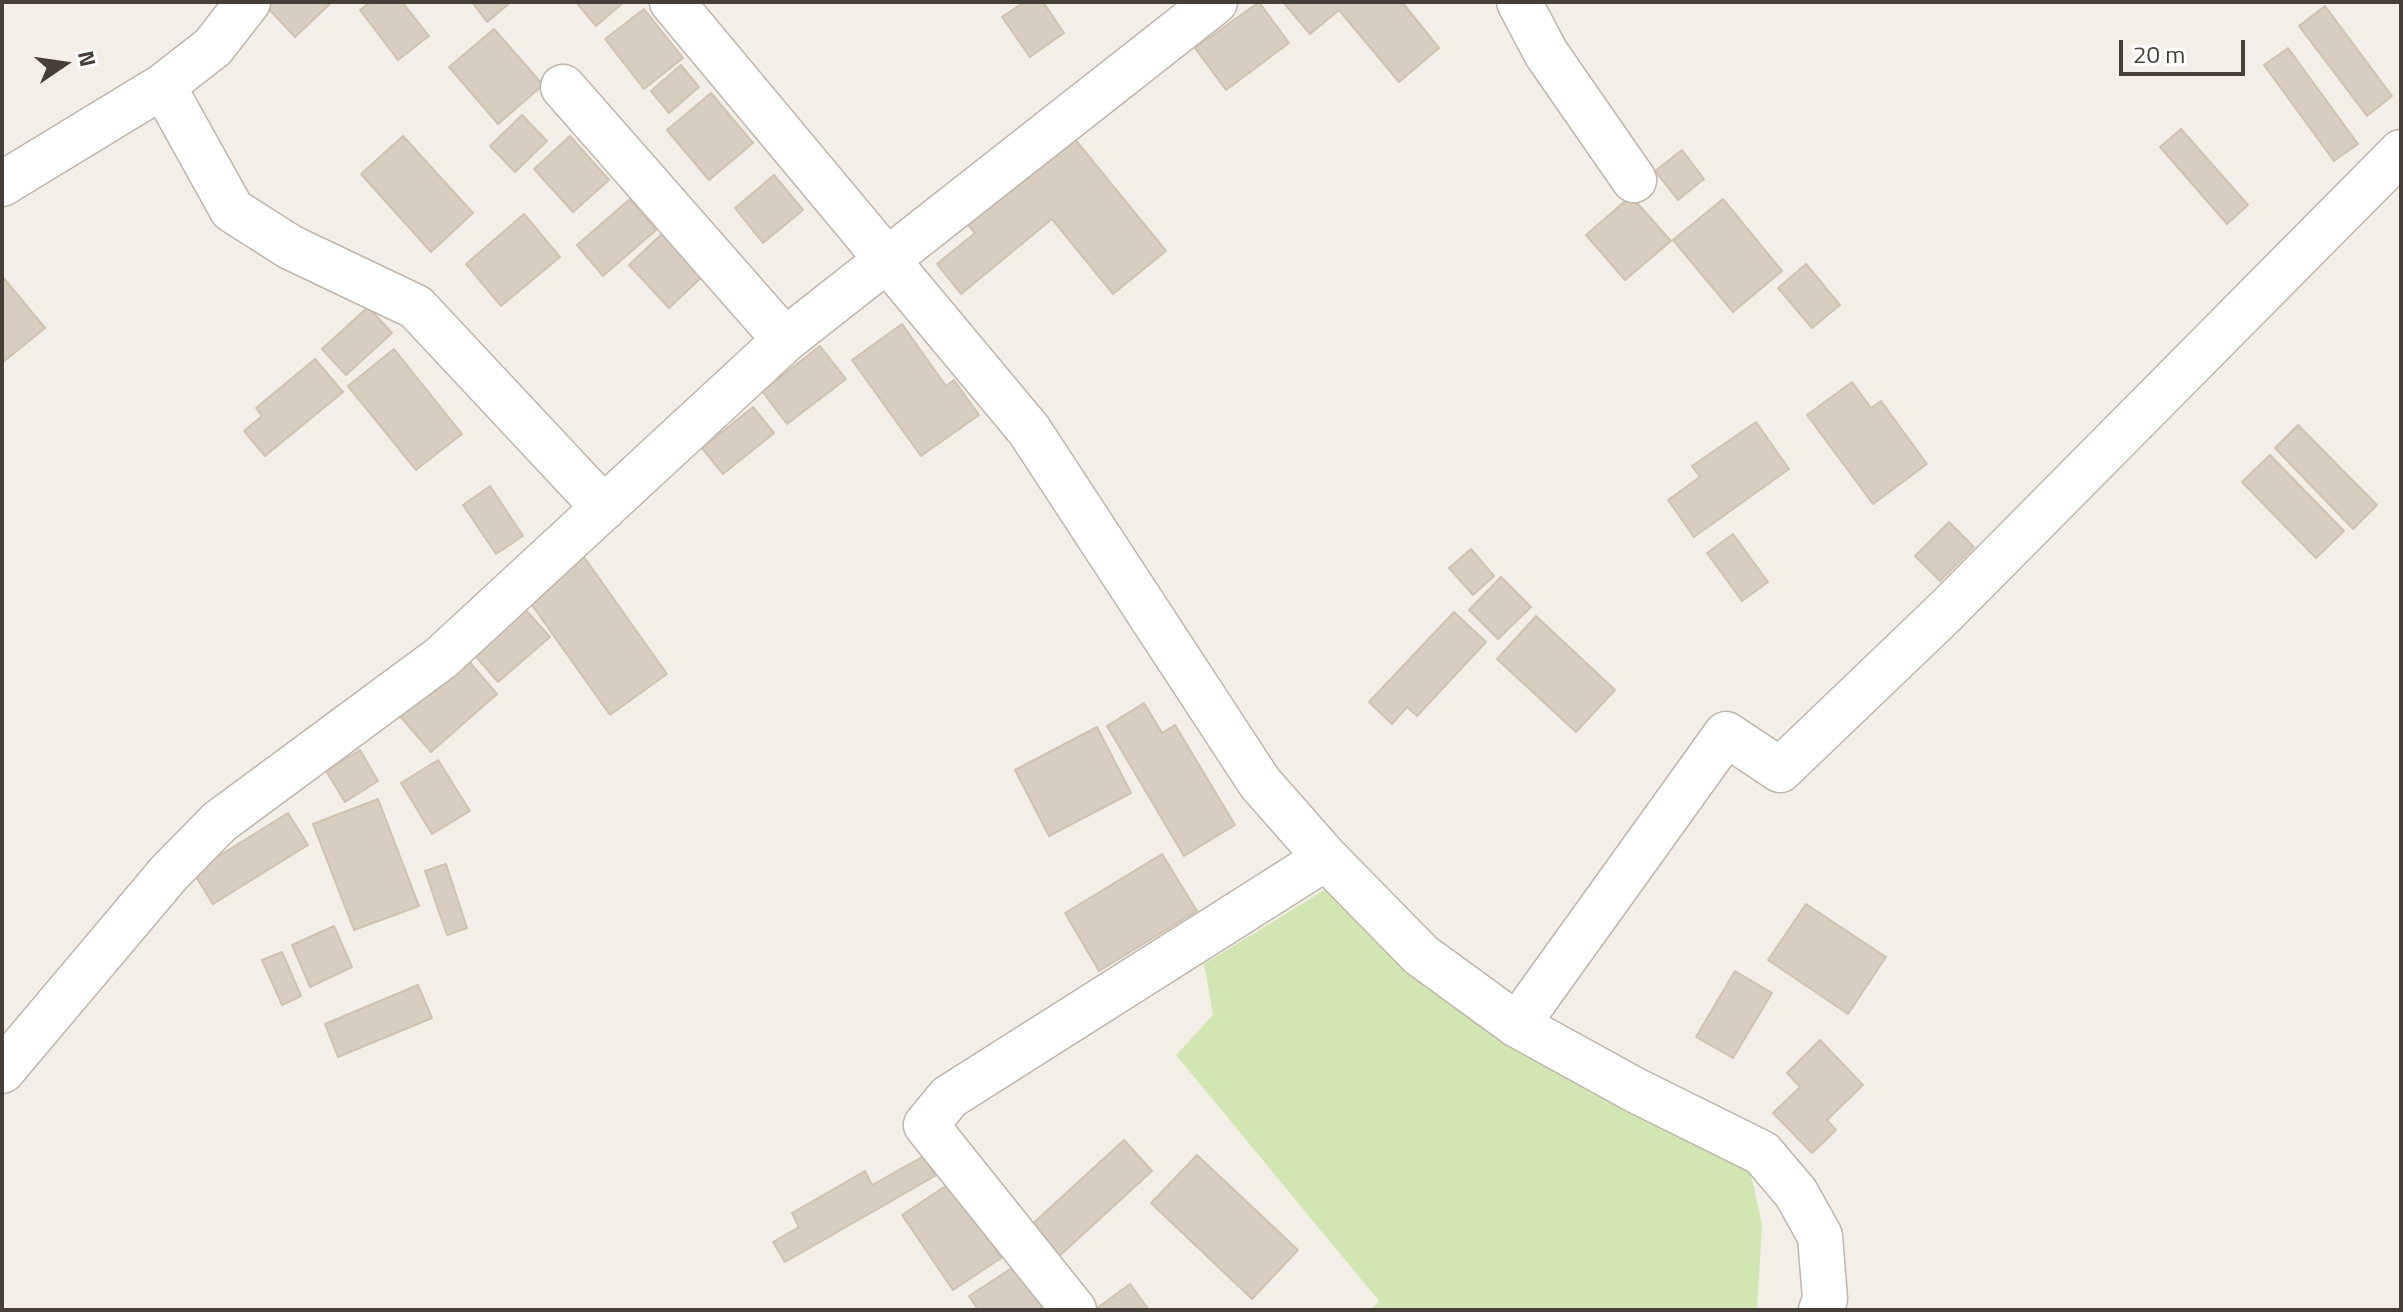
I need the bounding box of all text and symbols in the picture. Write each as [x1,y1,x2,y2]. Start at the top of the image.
north arrow [24,24,104,104]
scale bar [2123,24,2249,74]
text: 20 m [2133,36,2185,72]
text: N [69,47,106,70]

